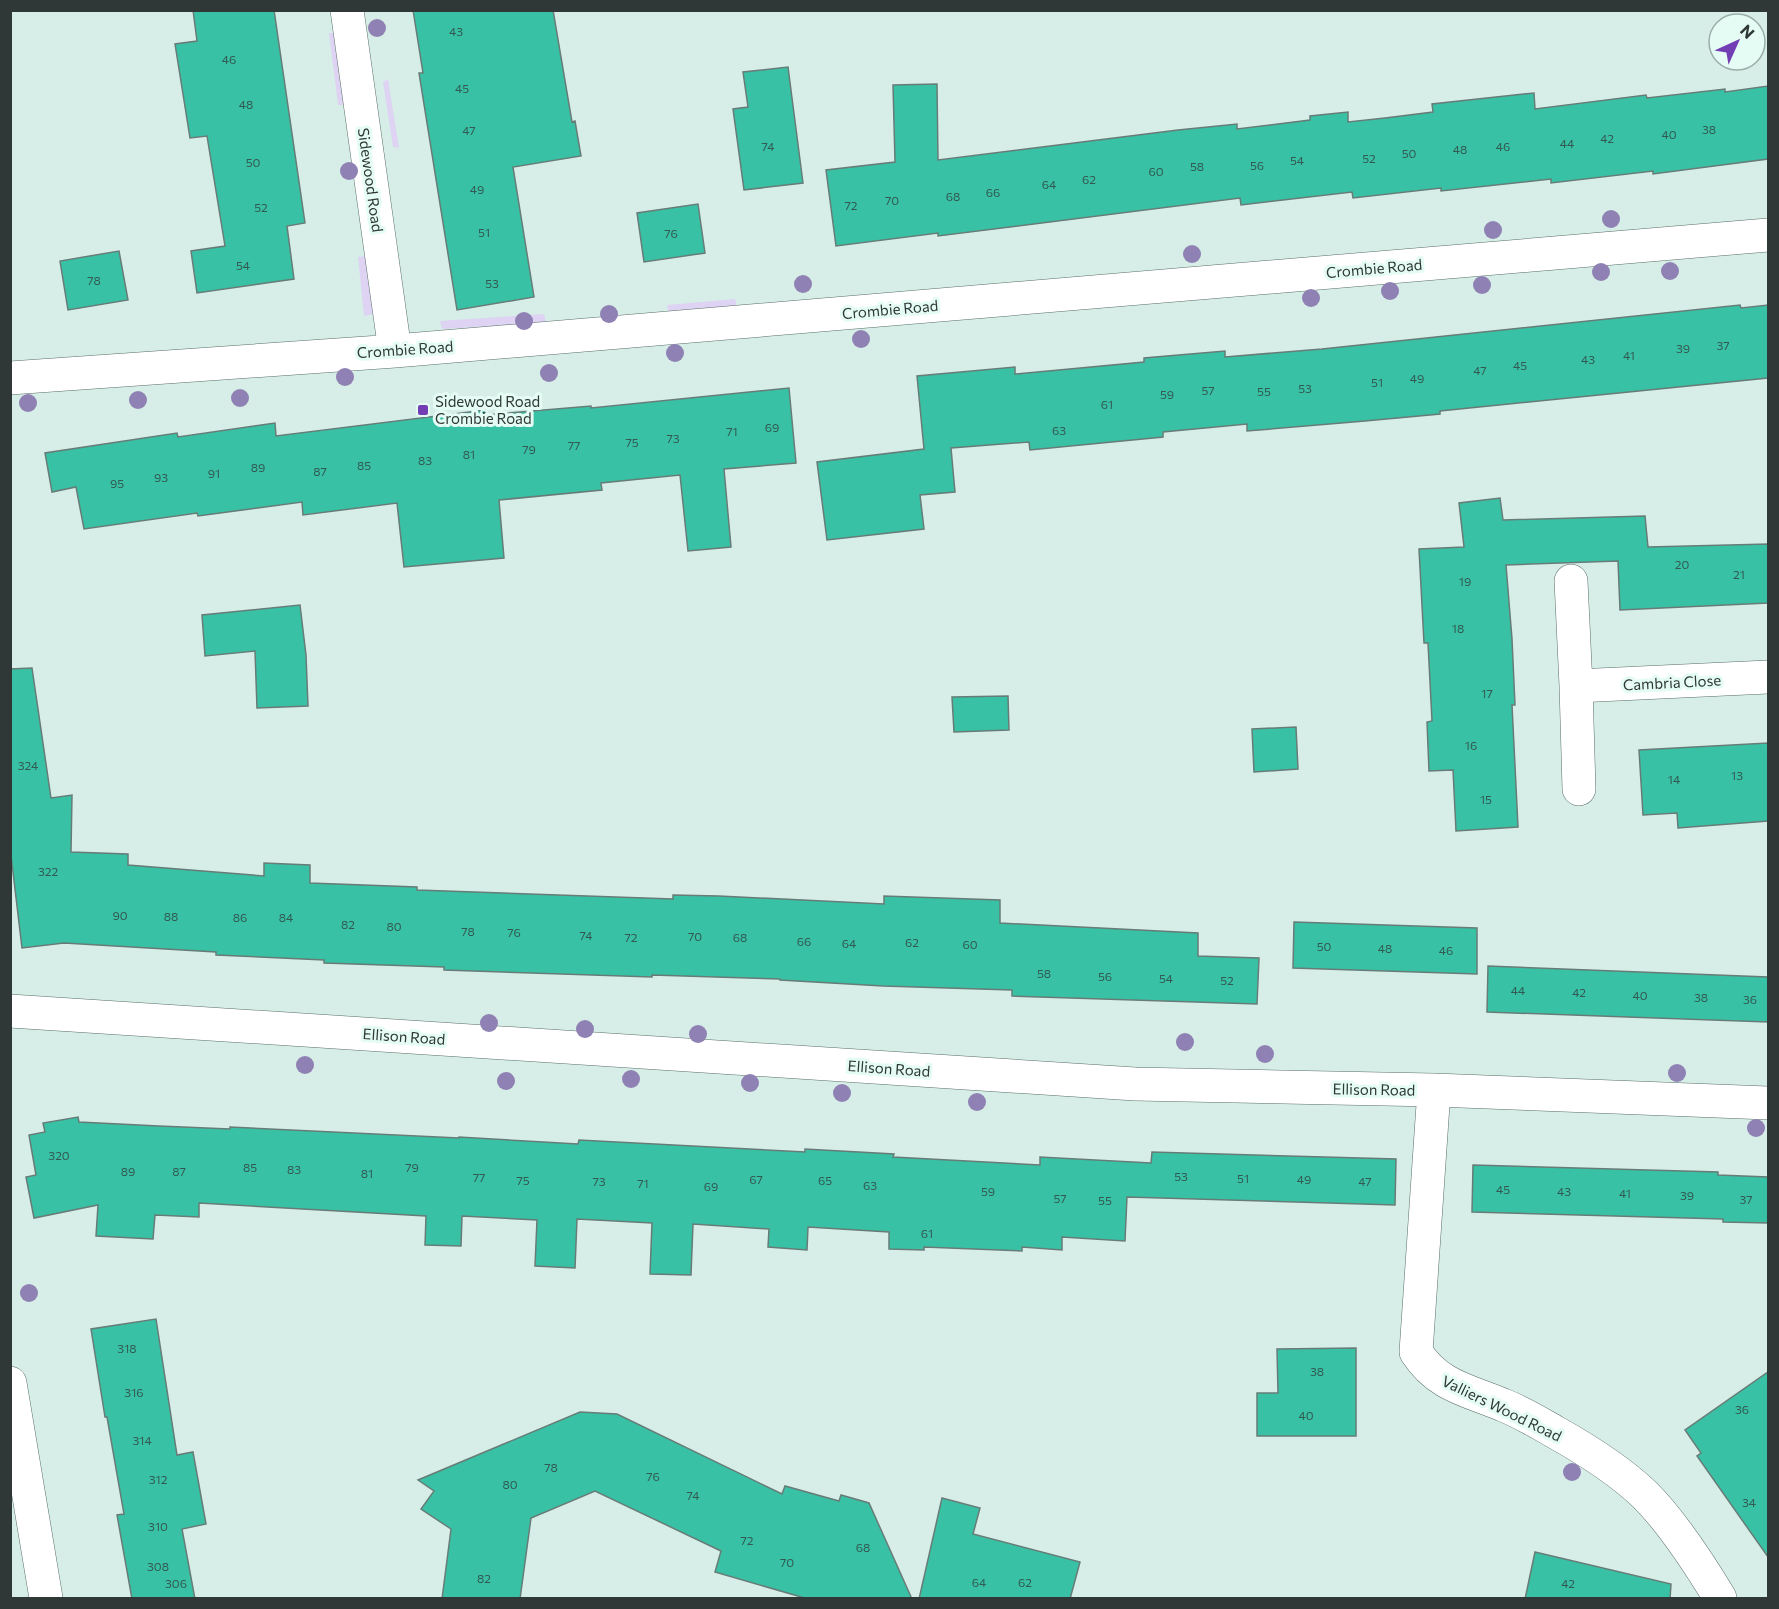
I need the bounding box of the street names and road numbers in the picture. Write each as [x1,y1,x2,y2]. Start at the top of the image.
street label: Sidewood Road [355,127,387,233]
street label: Crombie Road [1325,255,1423,281]
street label: Crombie Road [841,296,939,322]
street label: Crombie Road [356,337,454,361]
street label: Cambria Close [1622,670,1722,694]
street label: Ellison Road [362,1024,446,1048]
street label: Ellison Road [847,1056,931,1080]
street label: Ellison Road [1333,1079,1415,1099]
street label: Valliers Wood Road [1439,1371,1565,1445]

